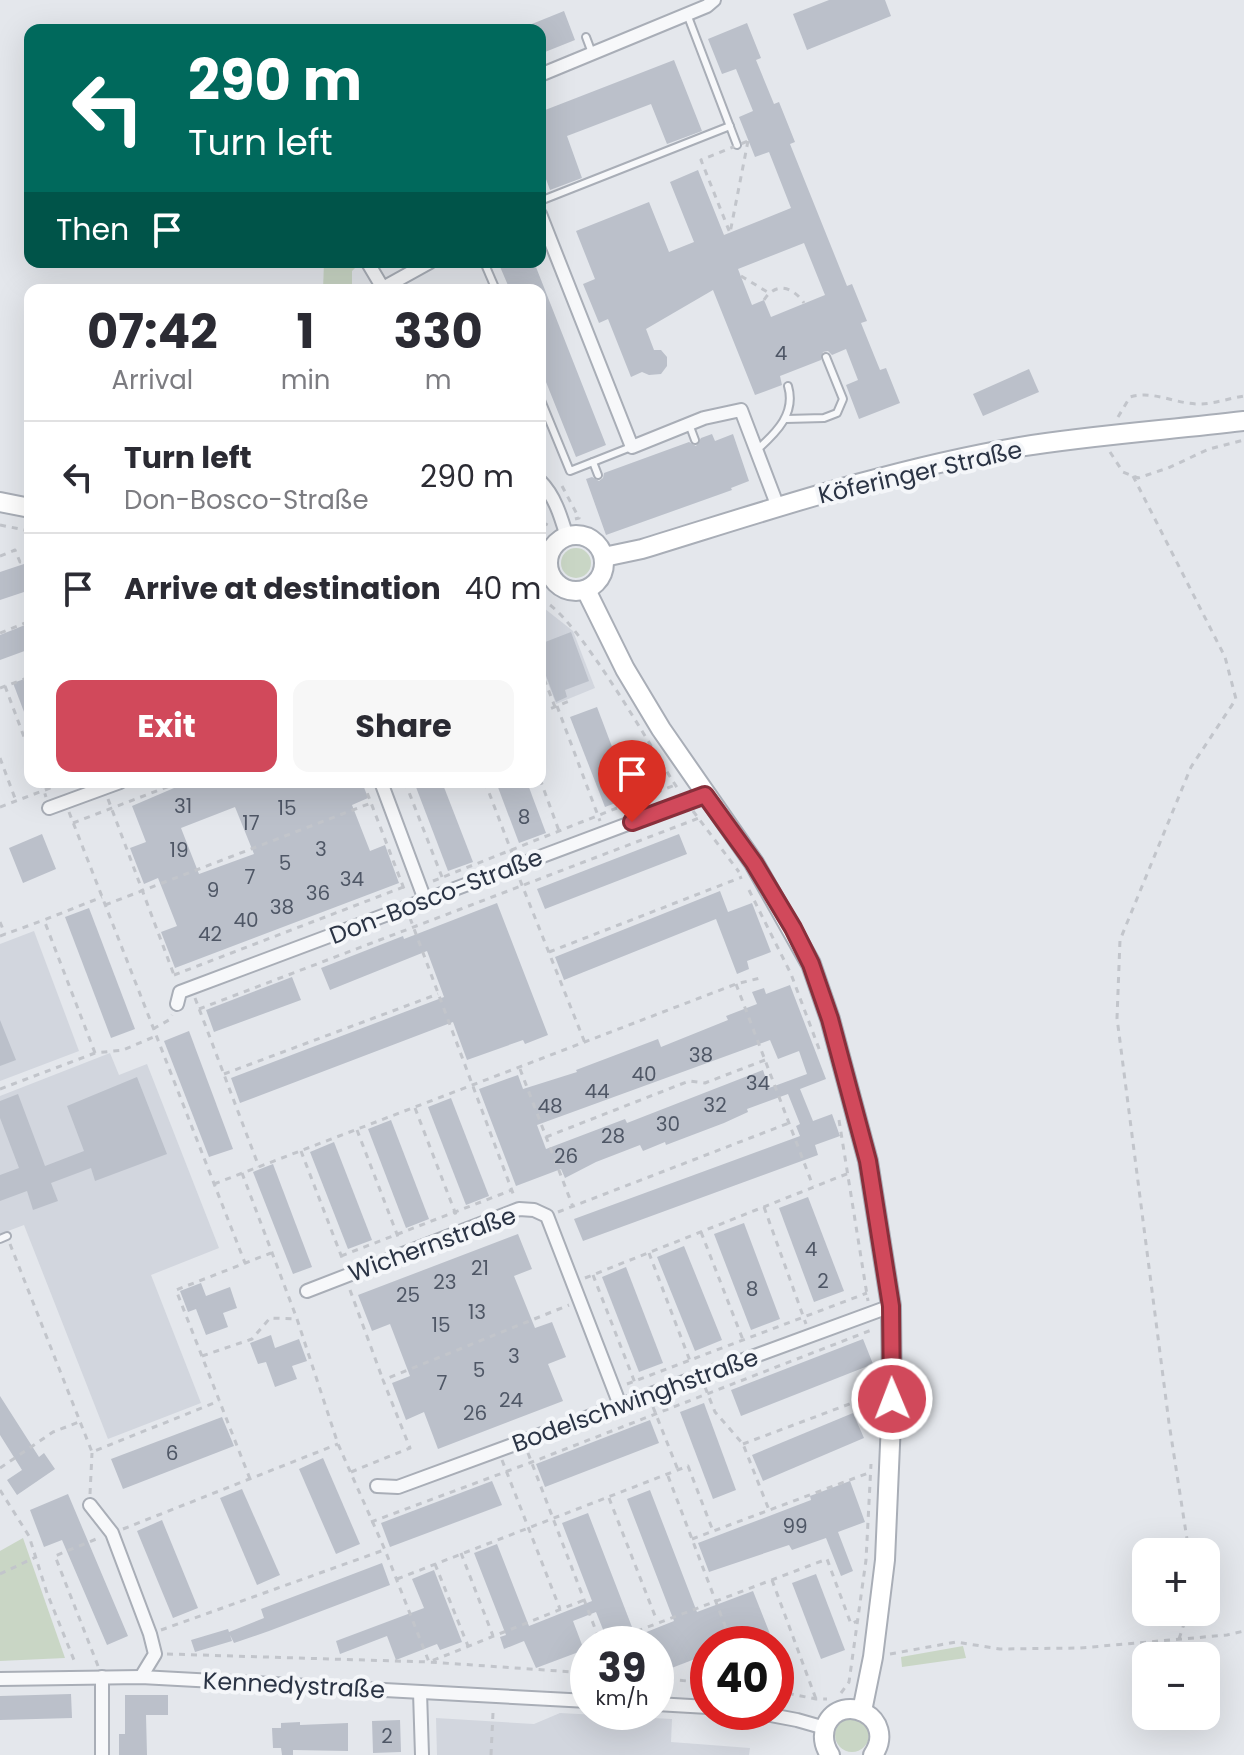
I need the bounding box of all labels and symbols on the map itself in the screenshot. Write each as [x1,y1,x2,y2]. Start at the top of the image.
house number: 4 [775,339,787,367]
street label: Köferinger Straße [815,432,1025,512]
pin [598,740,666,822]
house number: 31 [174,792,192,820]
house number: 15 [278,794,296,822]
house number: 8 [518,803,530,831]
house number: 17 [242,809,260,837]
house number: 3 [315,835,327,863]
house number: 19 [170,836,189,864]
street label: Don-Bosco-Straße [325,840,547,952]
house number: 5 [279,849,291,877]
house number: 7 [245,863,256,891]
house number: 34 [340,865,364,893]
house number: 9 [207,876,219,904]
house number: 36 [306,879,330,907]
house number: 38 [270,893,294,921]
house number: 40 [233,906,259,934]
house number: 42 [198,920,222,948]
house number: 38 [689,1041,713,1069]
house number: 40 [631,1060,657,1088]
house number: 34 [746,1069,770,1097]
house number: 44 [584,1077,610,1105]
house number: 32 [703,1091,727,1119]
house number: 48 [537,1092,563,1120]
house number: 30 [656,1110,680,1138]
house number: 28 [601,1122,625,1150]
house number: 26 [554,1142,578,1170]
street label: Wichernstraße [344,1198,520,1290]
house number: 4 [805,1235,817,1263]
house number: 21 [471,1254,489,1282]
house number: 2 [817,1267,829,1295]
house number: 23 [433,1268,457,1296]
house number: 8 [746,1275,758,1303]
house number: 25 [396,1281,420,1309]
house number: 13 [468,1298,486,1326]
house number: 15 [432,1311,450,1339]
street label: Bodelschwinghstraße [507,1340,763,1460]
house number: 3 [508,1342,520,1370]
house number: 5 [473,1356,485,1384]
position arrow [850,1357,934,1441]
house number: 7 [437,1369,448,1397]
house number: 24 [499,1386,523,1414]
house number: 26 [463,1399,487,1427]
house number: 6 [166,1439,178,1467]
house number: 99 [782,1512,808,1540]
speed limit sign: 40 [690,1626,794,1730]
street label: Kennedystraße [202,1664,386,1706]
house number: 2 [381,1722,393,1750]

